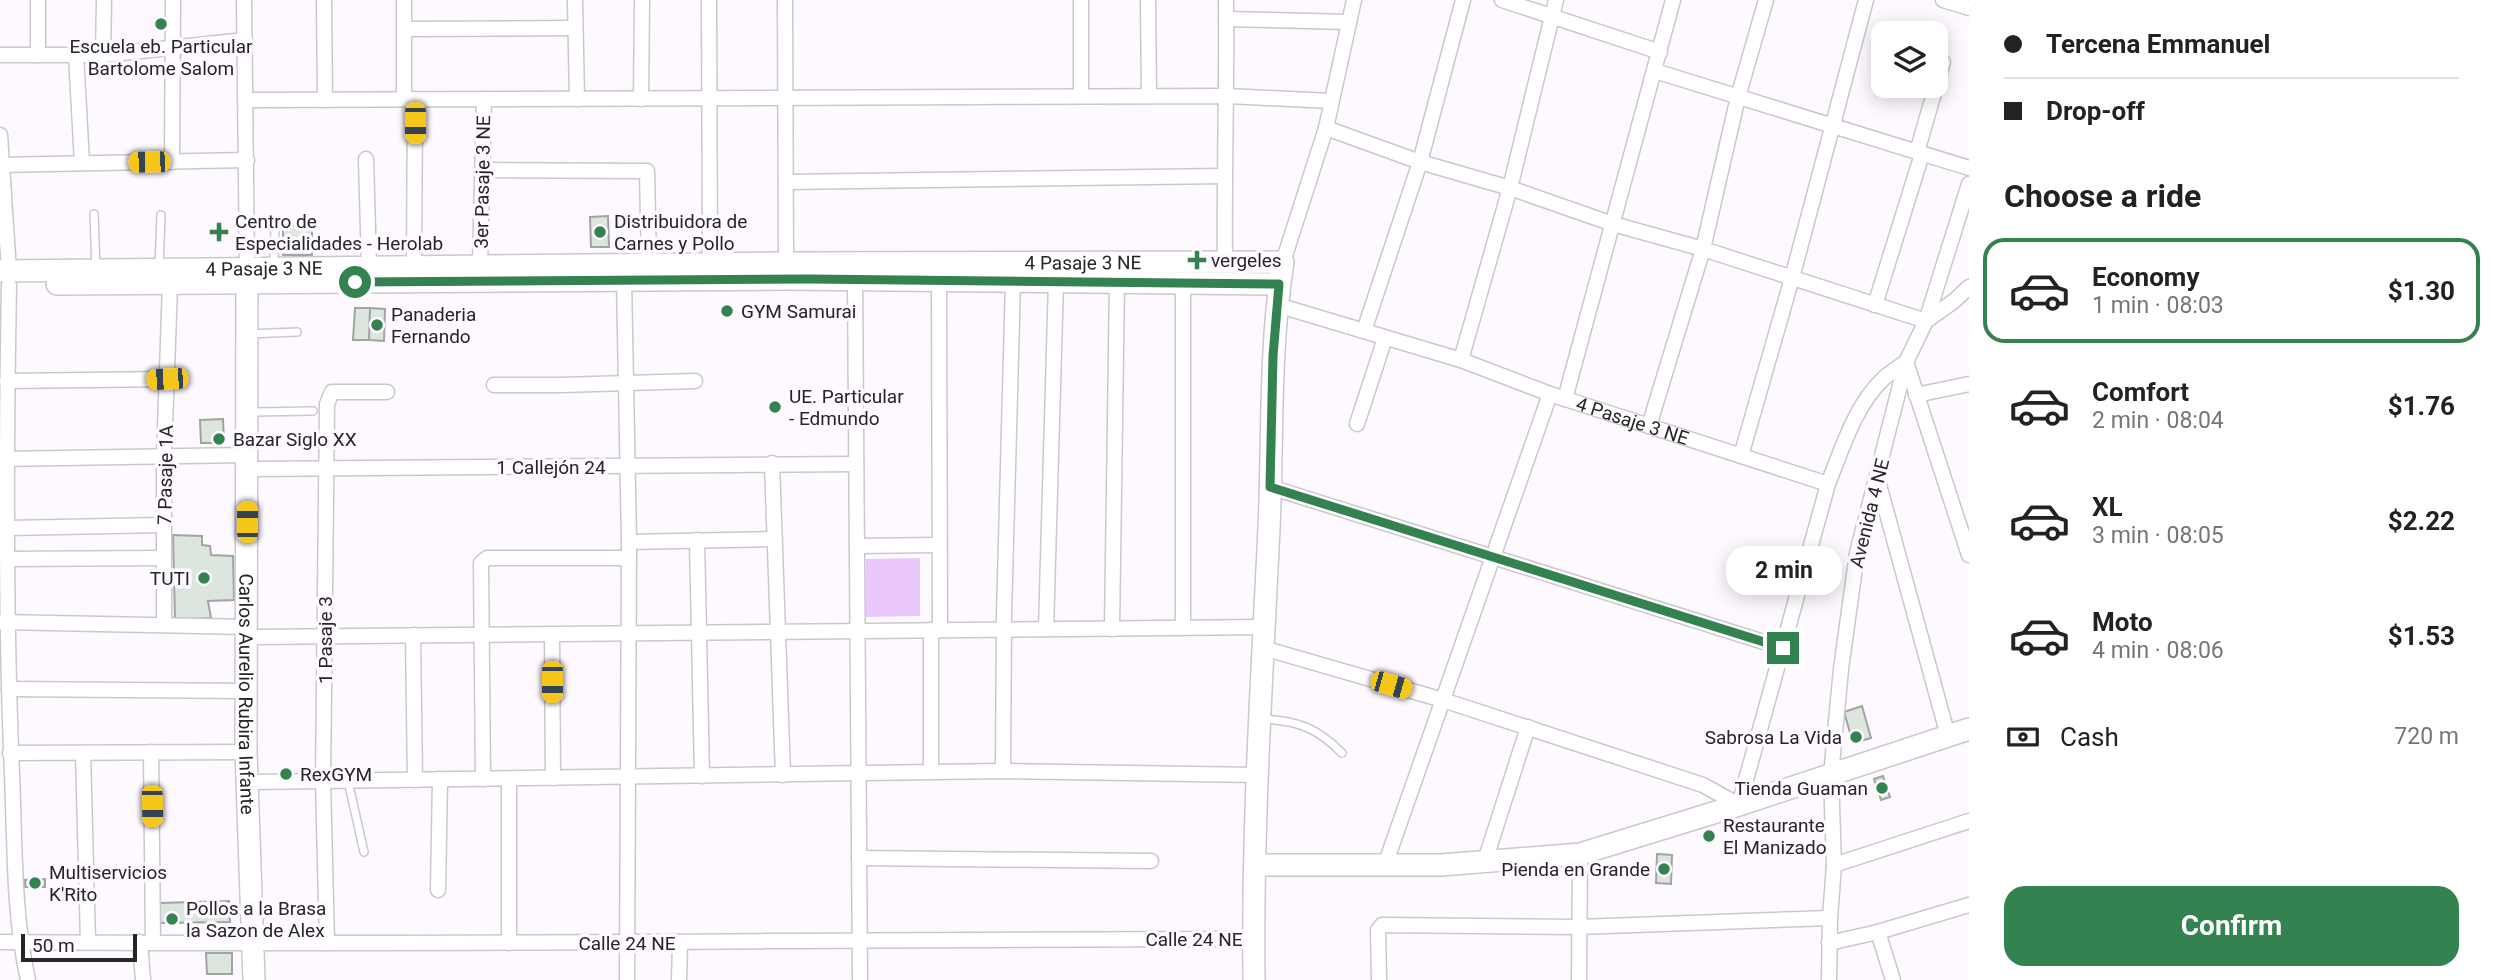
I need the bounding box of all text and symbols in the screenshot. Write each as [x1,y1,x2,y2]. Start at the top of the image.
marker: Escuela eb. Particular Bartolome Salom [153,16,169,32]
map controls [1871,21,1948,98]
button: layers [1871,21,1948,98]
text: Tercena Emmanuel [2046,29,2270,59]
place label: Escuela eb. Particular Bartolome Salom [69,35,253,80]
text: Drop-off [2046,96,2145,126]
car [405,102,426,144]
street label: 3er Pasaje 3 NE [470,115,495,249]
car [128,151,171,173]
text: Choose a ride [2004,177,2201,215]
place label: Centro de Especialidades - Herolab [235,210,443,255]
place label: Distribuidora de Carnes y Pollo [614,210,747,255]
marker: Centro de Especialidades - Herolab [209,222,229,242]
marker: Distribuidora de Carnes y Pollo [592,224,608,240]
place label: vergeles [1211,249,1282,272]
street label: 4 Pasaje 3 NE [1024,251,1142,275]
marker: vergeles [1189,252,1205,268]
street label: 4 Pasaje 3 NE [205,257,323,281]
icon: car [2008,259,2071,322]
text: Economy [2092,262,2199,292]
route start [339,266,371,298]
text: $1.30 [2388,276,2455,306]
text: 1 min · 08:03 [2092,292,2224,319]
place label: GYM Samurai [741,300,856,323]
place label: Panaderia Fernando [391,303,476,348]
marker: GYM Samurai [719,303,735,319]
marker: Panaderia Fernando [369,317,385,333]
car [146,368,189,390]
icon: car [2008,374,2071,437]
text: Comfort [2092,377,2189,407]
place label: UE. Particular - Edmundo [789,385,904,430]
text: $1.76 [2388,391,2455,421]
street label: 4 Pasaje 3 NE [1573,392,1692,450]
marker: UE. Particular - Edmundo [767,399,783,415]
text: 2 min · 08:04 [2092,407,2224,434]
street label: 7 Pasaje 1A [153,424,178,525]
place label: Bazar Siglo XX [233,428,357,451]
marker: Bazar Siglo XX [211,431,227,447]
street label: 1 Callejón 24 [496,456,606,479]
street label: Avenida 4 NE [1845,456,1894,570]
icon: car [2008,489,2071,552]
text: XL [2092,492,2123,522]
car [237,501,258,543]
text: $2.22 [2388,506,2455,536]
text: 3 min · 08:05 [2092,522,2224,549]
callout: 2 min [1725,546,1841,596]
text: 2 min [1755,557,1813,584]
place label: TUTI [150,567,190,590]
marker: TUTI [196,570,212,586]
street label: Carlos Aurelio Rubira Infante [234,573,259,815]
street label: 1 Pasaje 3 [314,596,337,684]
icon: car [2008,604,2071,667]
text: Moto [2092,607,2153,637]
text: $1.53 [2388,621,2455,651]
route end [1767,632,1799,664]
text: 4 min · 08:06 [2092,637,2224,664]
car [542,661,563,703]
car [1368,669,1415,701]
icon: cash [2004,718,2042,756]
text: Cash [2060,722,2119,752]
text: 720 m [2394,723,2459,750]
place label: Sabrosa La Vida [1705,726,1842,749]
marker: Sabrosa La Vida [1848,729,1864,745]
place label: RexGYM [300,763,372,786]
marker: RexGYM [278,766,294,782]
place label: Tienda Guaman [1734,777,1868,800]
marker: Tienda Guaman [1874,780,1890,796]
car [142,785,163,827]
place label: Restaurante El Manizado [1723,814,1826,859]
marker: Restaurante El Manizado [1701,828,1717,844]
place label: Pienda en Grande [1501,858,1650,881]
place label: Multiservicios K'Rito [49,861,167,906]
marker: Pienda en Grande [1656,861,1672,877]
marker: Multiservicios K'Rito [27,875,43,891]
button: Confirm [2004,886,2459,966]
place label: Pollos a la Brasa la Sazon de Alex [186,897,326,942]
marker: Pollos a la Brasa la Sazon de Alex [164,911,180,927]
street label: Calle 24 NE [1145,928,1243,951]
scale bar [21,931,136,963]
street label: Calle 24 NE [578,932,676,955]
text: 50 m [32,934,75,957]

